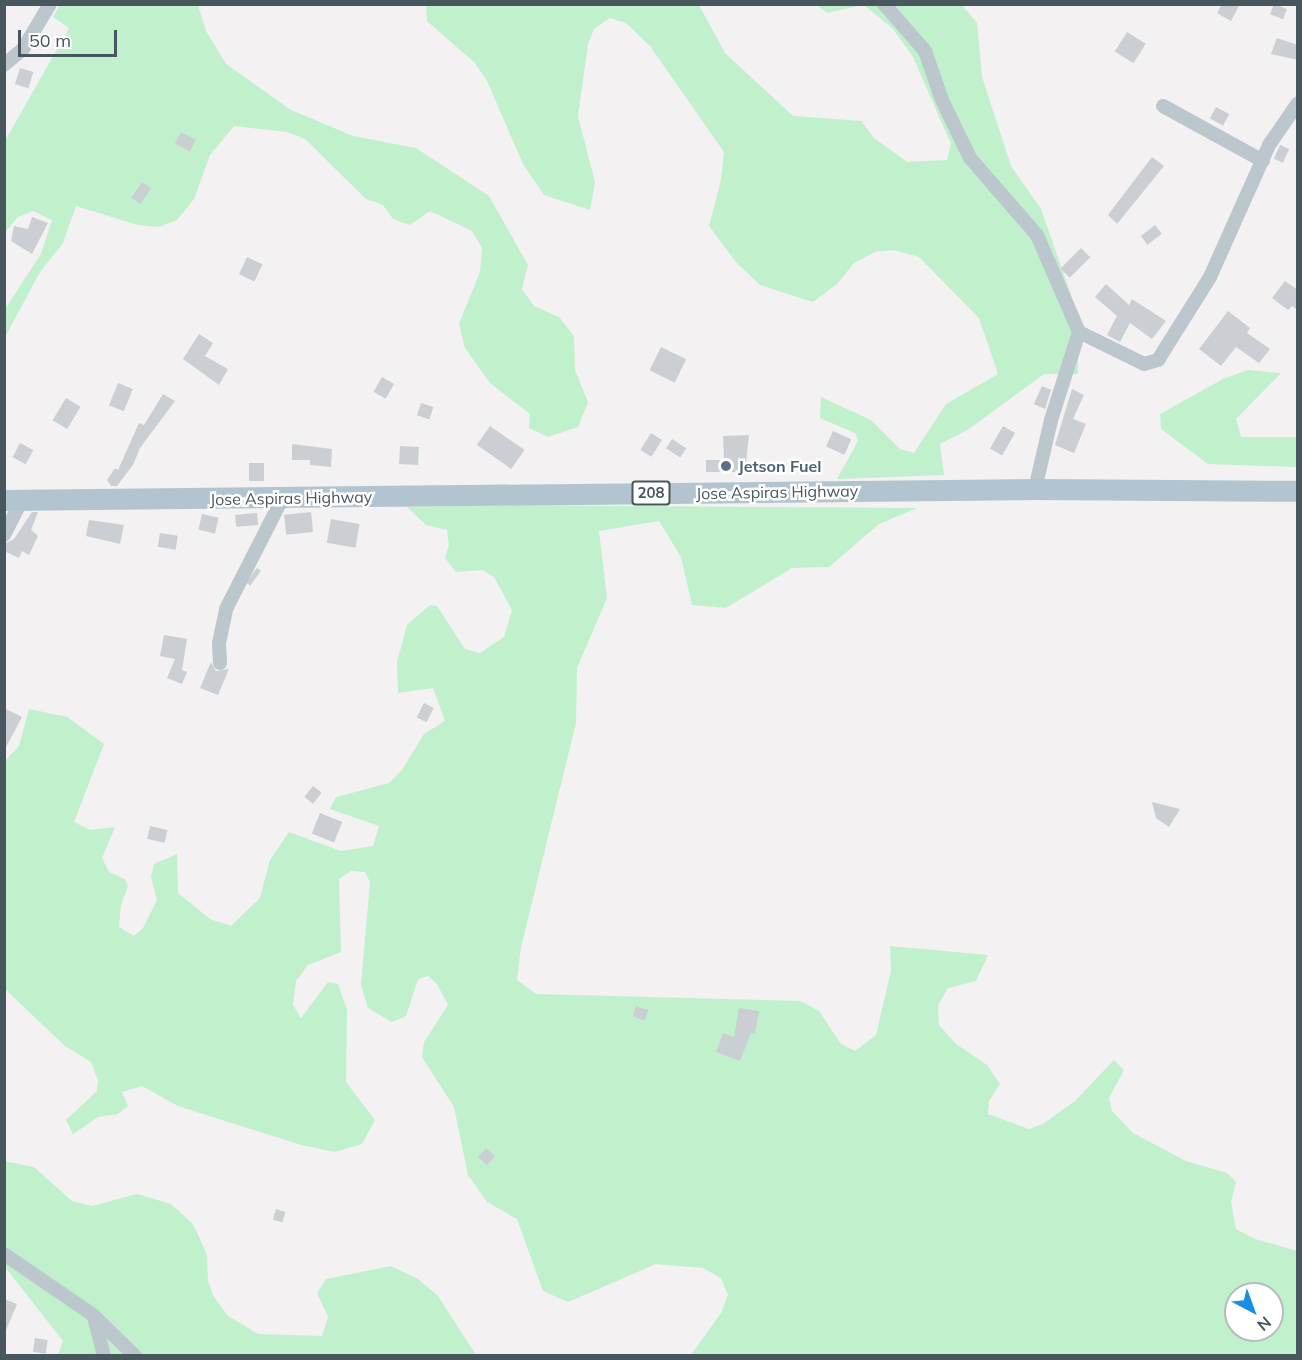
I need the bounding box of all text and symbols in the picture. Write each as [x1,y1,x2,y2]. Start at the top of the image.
scale bar [21,18,120,56]
text: 50 m [29,29,71,52]
place label: Jetson Fuel [738,456,822,476]
marker: Jetson Fuel [719,459,733,473]
road number: 208 [632,481,670,505]
street label: Jose Aspiras Highway [696,481,858,503]
street label: Jose Aspiras Highway [210,487,372,509]
north arrow [1224,1282,1284,1342]
text: N [1253,1313,1276,1336]

